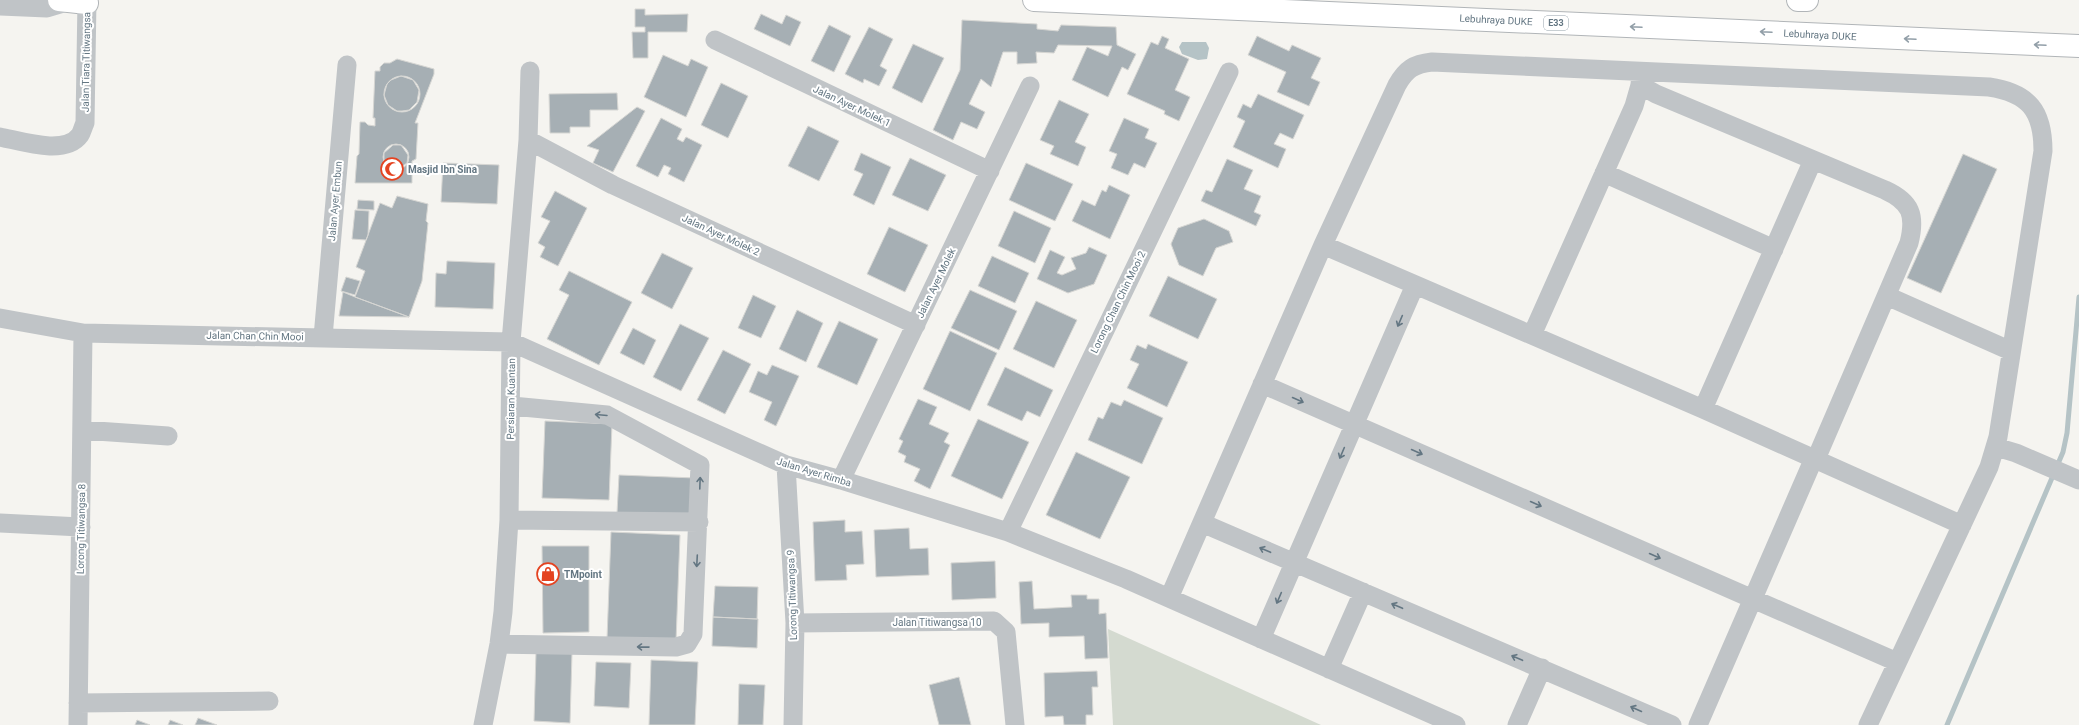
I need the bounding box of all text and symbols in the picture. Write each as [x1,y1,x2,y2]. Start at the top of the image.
street label: Jalan Tiara Titiwangsa [80,12,92,112]
street label: Lebuhraya DUKE [1459,13,1533,27]
road number: E33 [1544,16,1568,30]
one-way arrow [1630,23,1643,30]
street label: Lebuhraya DUKE [1783,28,1857,42]
one-way arrow [1760,29,1773,36]
one-way arrow [1904,35,1917,42]
one-way arrow [2034,41,2047,48]
street label: Jalan Ayer Molek 1 [811,83,893,129]
mosque icon: Masjid Ibn Sina [379,156,405,182]
street label: Jalan Ayer Embun [326,161,344,241]
place label: Masjid Ibn Sina [408,164,478,175]
street label: Jalan Ayer Molek 2 [680,212,762,258]
street label: Jalan Ayer Molek [914,246,958,320]
street label: Lorong Chan Chin Mooi 2 [1088,249,1148,355]
one-way arrow [1395,314,1403,326]
street label: Jalan Chan Chin Mooi [206,330,304,342]
street label: Persiaran Kuantan [505,358,517,440]
one-way arrow [1291,397,1303,404]
one-way arrow [595,411,608,419]
one-way arrow [1338,446,1345,458]
one-way arrow [1410,449,1422,456]
street label: Jalan Ayer Rimba [775,455,853,489]
one-way arrow [696,477,704,490]
street label: Lorong Titiwangsa 8 [75,483,87,574]
one-way arrow [1530,501,1542,508]
one-way arrow [1259,545,1271,553]
street label: Lorong Titiwangsa 9 [785,550,799,640]
one-way arrow [1649,552,1661,560]
one-way arrow [693,554,700,567]
shop icon: TMpoint [535,561,561,587]
place label: TMpoint [564,569,602,580]
one-way arrow [1275,591,1283,603]
one-way arrow [1392,602,1404,610]
street label: Jalan Titiwangsa 10 [892,617,982,628]
one-way arrow [637,643,650,651]
one-way arrow [1511,653,1523,661]
one-way arrow [1630,705,1642,713]

